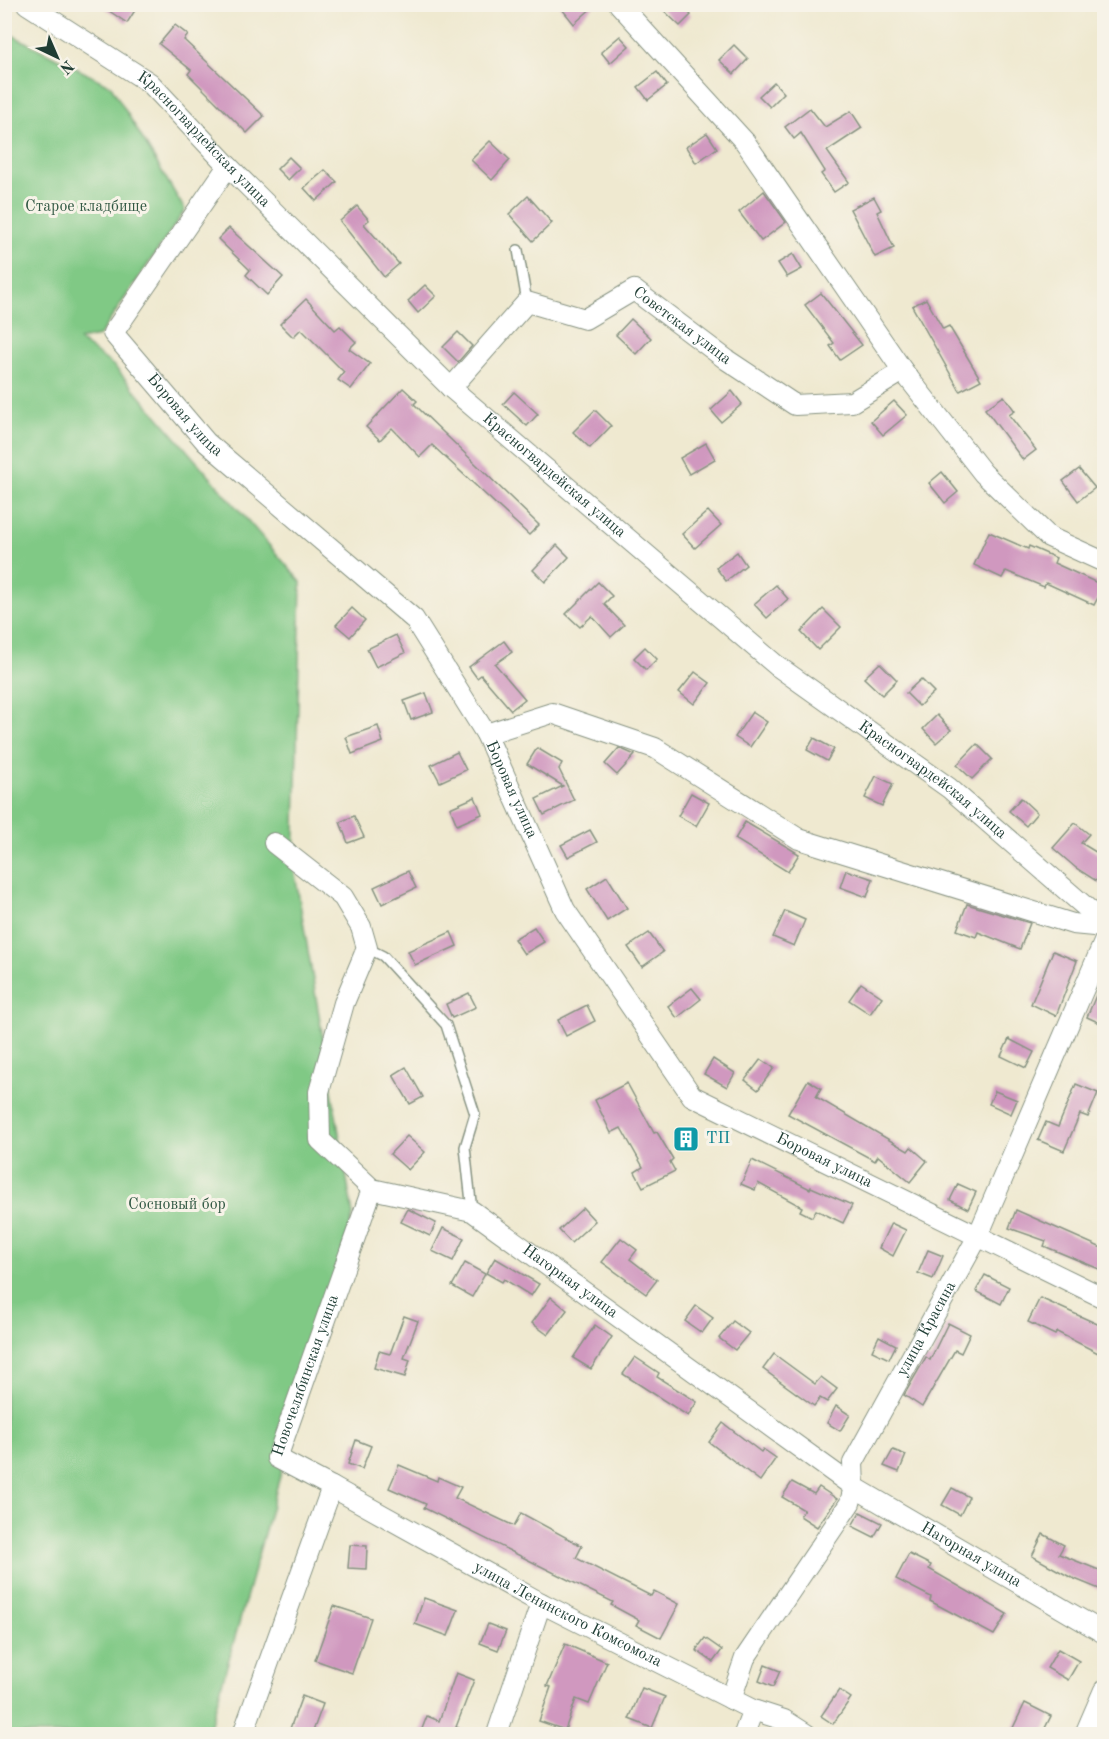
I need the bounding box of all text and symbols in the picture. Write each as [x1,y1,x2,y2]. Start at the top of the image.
north arrow [27,27,87,87]
text: N [56,56,76,77]
street label: Красногвардейская улица [134,69,273,211]
park label: Старое кладбище [25,199,147,215]
street label: Советская улица [630,284,734,368]
street label: Боровая улица [144,371,225,460]
street label: Красногвардейская улица [479,410,629,541]
street label: Красногвардейская улица [855,718,1010,842]
street label: Боровая улица [482,739,540,841]
building icon: ТП [671,1124,701,1154]
street label: Боровая улица [773,1130,875,1191]
place label: ТП [706,1131,730,1147]
park label: Сосновый бор [128,1197,226,1213]
street label: Нагорная улица [519,1242,621,1321]
street label: улица Красина [894,1279,959,1379]
street label: Новочелябинская улица [270,1293,342,1459]
street label: Нагорная улица [918,1520,1024,1591]
street label: улица Ленинского Комсомола [471,1559,664,1671]

